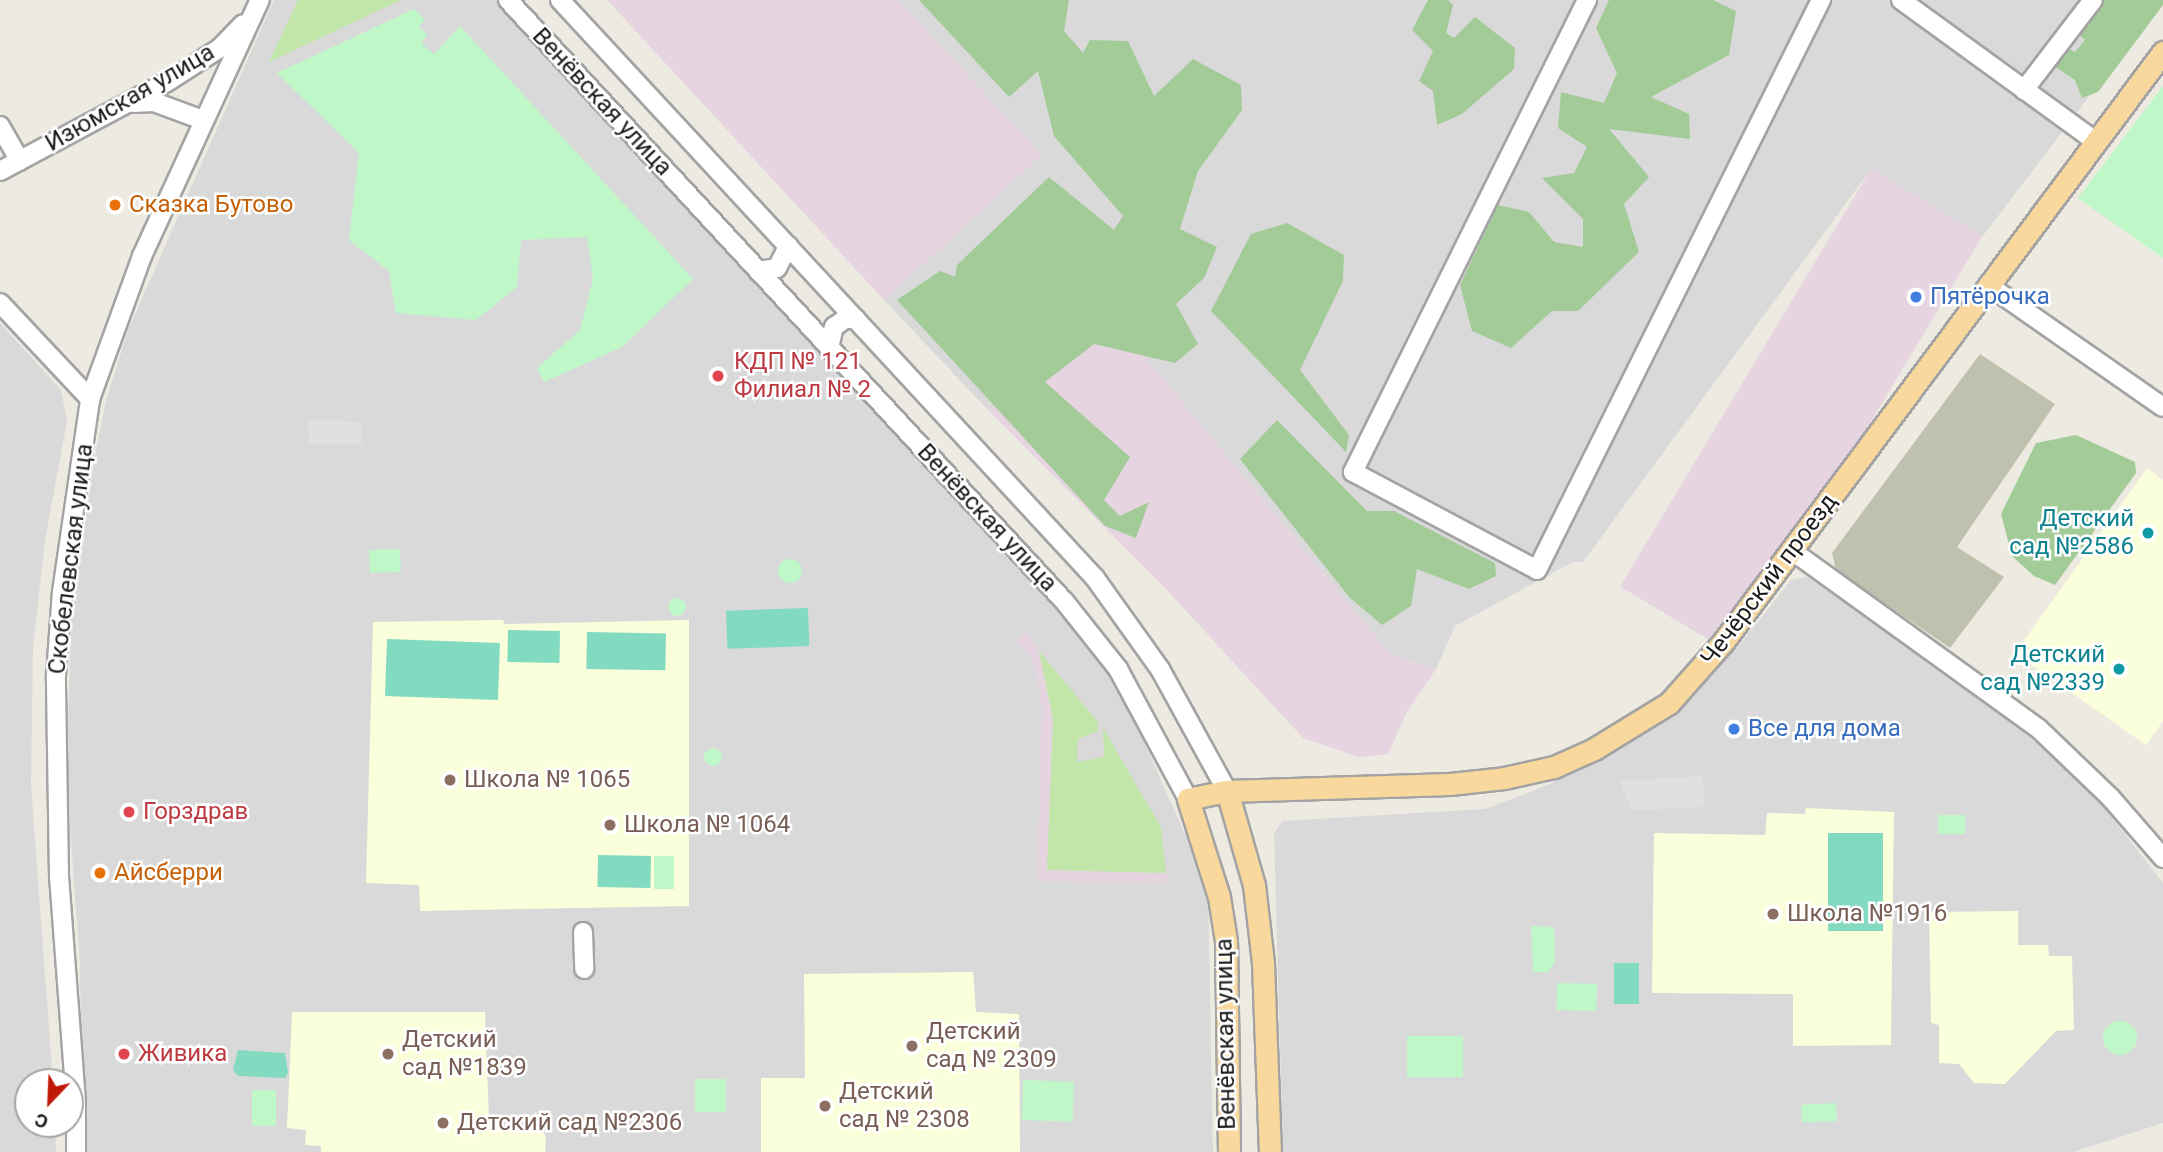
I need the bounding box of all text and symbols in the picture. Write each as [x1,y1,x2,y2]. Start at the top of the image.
street label: Венёвская улица [526,22,678,182]
street label: Изюмская улица [40,38,220,158]
place label: Сказка Бутово [129,191,293,219]
marker: Сказка Бутово [107,197,123,213]
place label: Пятёрочка [1930,283,2050,311]
marker: Пятёрочка [1908,289,1924,305]
place label: КДП № 121 Филиал № 2 [734,348,871,404]
marker: КДП № 121 Филиал № 2 [708,366,728,386]
street label: Венёвская улица [911,438,1063,598]
street label: Скобелевская улица [43,442,99,676]
street label: Чечёрский проезд [1695,488,1843,672]
place label: Детский сад №2586 [2009,505,2134,561]
marker: Детский сад №2586 [2140,525,2156,541]
place label: Детский сад №2339 [1980,641,2105,697]
marker: Детский сад №2339 [2111,661,2127,677]
place label: Все для дома [1748,715,1901,743]
marker: Все для дома [1726,721,1742,737]
place label: Школа № 1065 [464,766,630,794]
marker: Школа № 1065 [442,772,458,788]
place label: Горздрав [143,798,248,826]
marker: Горздрав [121,804,137,820]
place label: Школа № 1064 [624,811,790,839]
marker: Школа № 1064 [602,817,618,833]
place label: Айсберри [114,859,223,887]
marker: Айсберри [92,865,108,881]
place label: Школа №1916 [1787,900,1947,928]
marker: Школа №1916 [1765,906,1781,922]
street label: Венёвская улица [1210,938,1242,1130]
place label: Детский сад № 2309 [926,1018,1057,1074]
place label: Детский сад №1839 [402,1026,527,1082]
marker: Детский сад № 2309 [904,1038,920,1054]
place label: Живика [138,1040,227,1068]
marker: Живика [116,1046,132,1062]
marker: Детский сад №1839 [380,1046,396,1062]
north arrow [14,1068,84,1138]
place label: Детский сад № 2308 [839,1078,970,1134]
marker: Детский сад № 2308 [817,1098,833,1114]
text: С [31,1108,52,1134]
place label: Детский сад №2306 [457,1109,682,1137]
marker: Детский сад №2306 [435,1115,451,1131]

